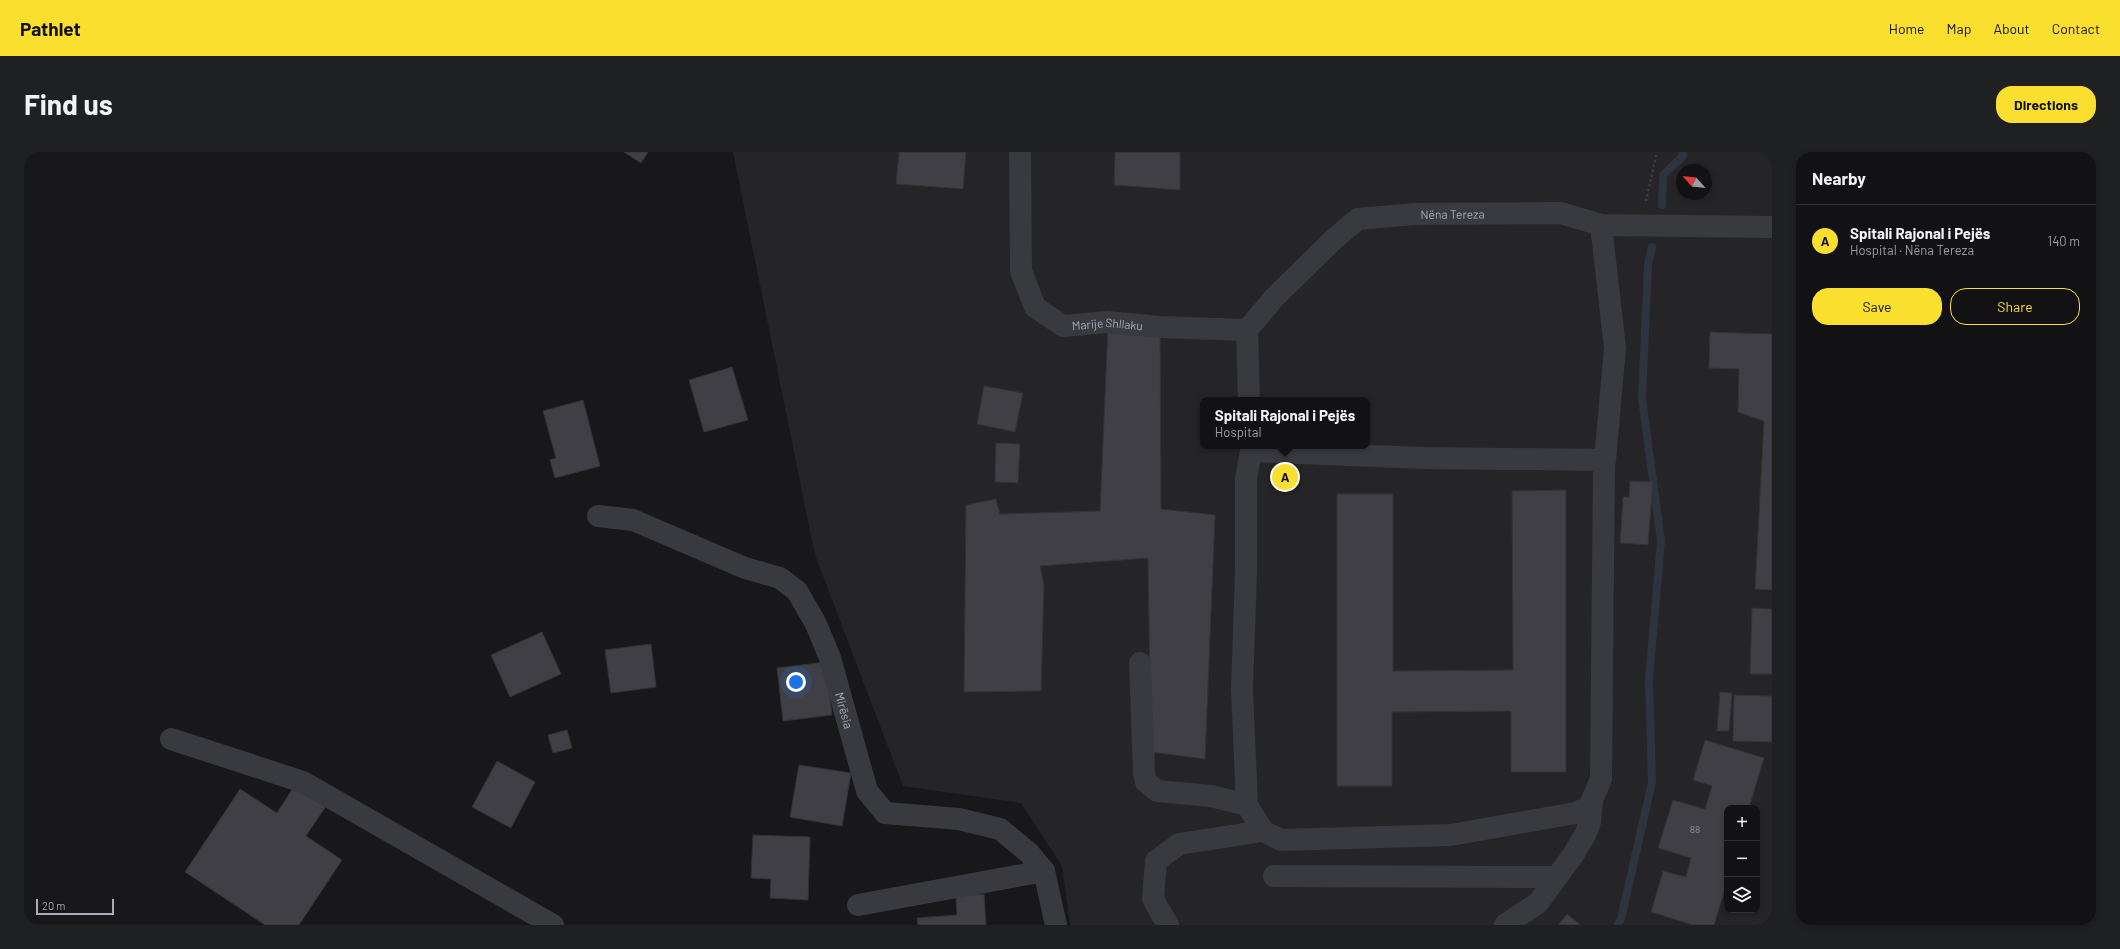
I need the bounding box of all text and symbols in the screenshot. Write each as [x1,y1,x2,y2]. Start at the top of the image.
text: Pathlet [20,17,81,40]
text: Home [1889,20,1925,37]
text: Map [1947,20,1971,37]
text: About [1993,20,2030,37]
text: Contact [2052,20,2100,37]
button: Directions [1996,86,2096,123]
text: Find us [24,87,113,121]
north arrow [1676,164,1712,200]
text: Nearby [1812,168,1866,188]
street label: Nëna Tereza [1420,207,1485,221]
text: Spitali Rajonal i Pejës [1850,224,1990,242]
text: A [1821,233,1829,249]
text: 140 m [2048,233,2080,249]
text: Hospital · Nëna Tereza [1850,242,1974,258]
button: Save [1812,288,1942,325]
button: Share [1950,288,2080,325]
street label: Marije Shllaku [1071,315,1144,332]
popup [1200,397,1370,449]
text: Spitali Rajonal i Pejës [1215,406,1355,424]
text: Hospital [1215,424,1262,440]
pin: A [1272,462,1298,492]
your location [786,672,806,692]
street label: Mirësia [833,690,856,730]
map controls [1724,805,1760,913]
button: + [1724,805,1760,841]
house number: 88 [1690,823,1700,835]
button: − [1724,841,1760,877]
button: layers [1724,877,1760,913]
scale bar [36,897,114,916]
text: 20 m [42,899,65,912]

